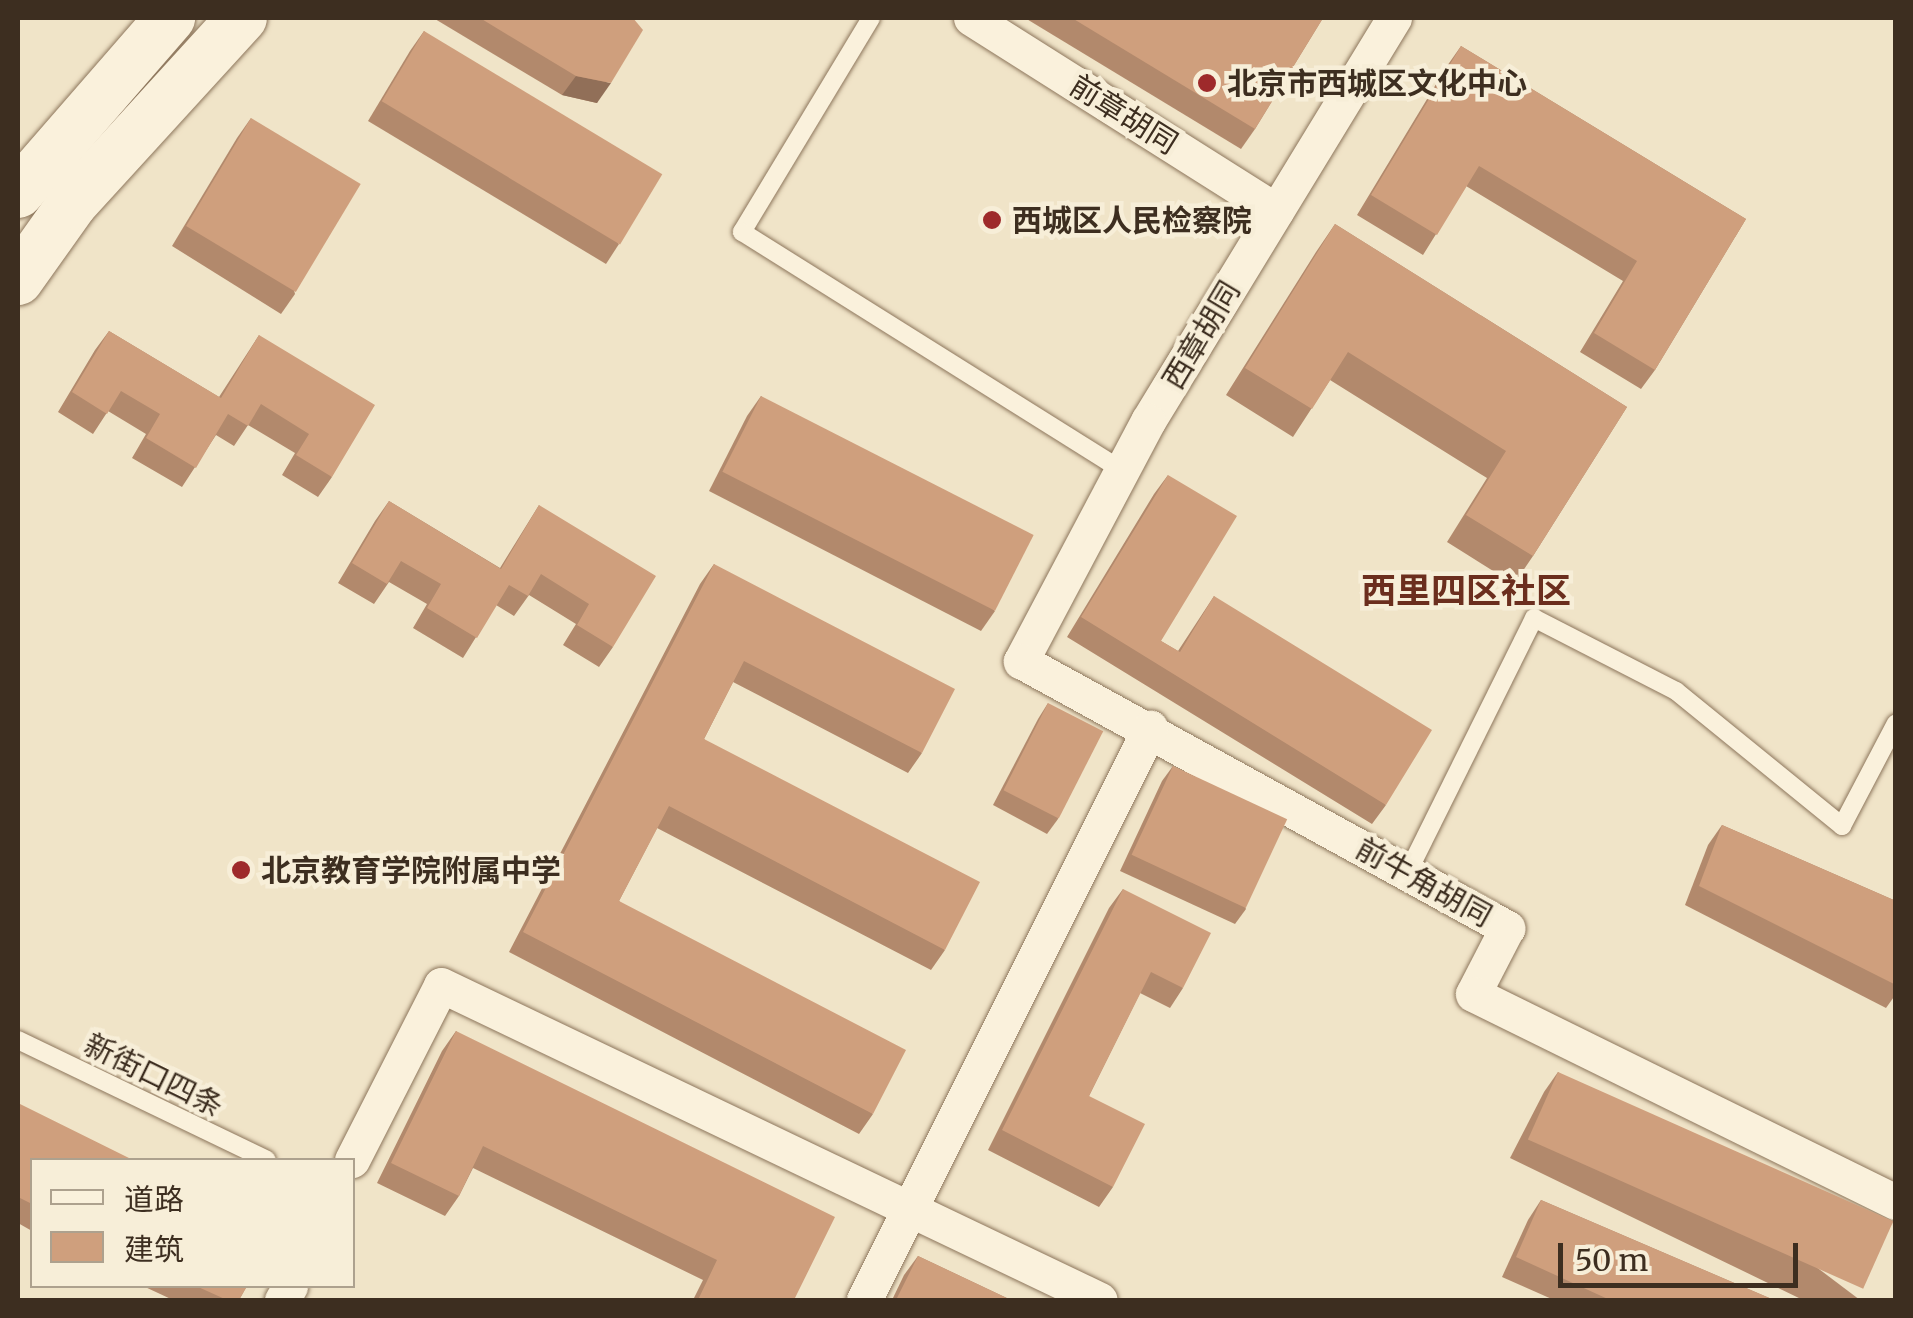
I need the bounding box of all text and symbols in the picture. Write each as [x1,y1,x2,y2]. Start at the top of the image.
place label: 北京市西城区文化中心 [1227,65,1527,101]
street label: 前章胡同 [1064,67,1184,161]
marker: 北京市西城区文化中心 [1196,72,1218,94]
place label: 西城区人民检察院 [1012,202,1252,238]
marker: 西城区人民检察院 [981,209,1003,231]
street label: 西章胡同 [1155,274,1247,396]
district label: 西里四区社区 [1361,570,1571,612]
street label: 前牛角胡同 [1350,830,1498,934]
place label: 北京教育学院附属中学 [261,852,561,888]
marker: 北京教育学院附属中学 [230,859,252,881]
street label: 新街口四条 [79,1026,229,1124]
legend [30,1158,355,1288]
text: 道路 [124,1180,184,1218]
scale bar [1563,1223,1803,1285]
text: 建筑 [124,1230,184,1268]
text: 50 m [1575,1241,1648,1279]

